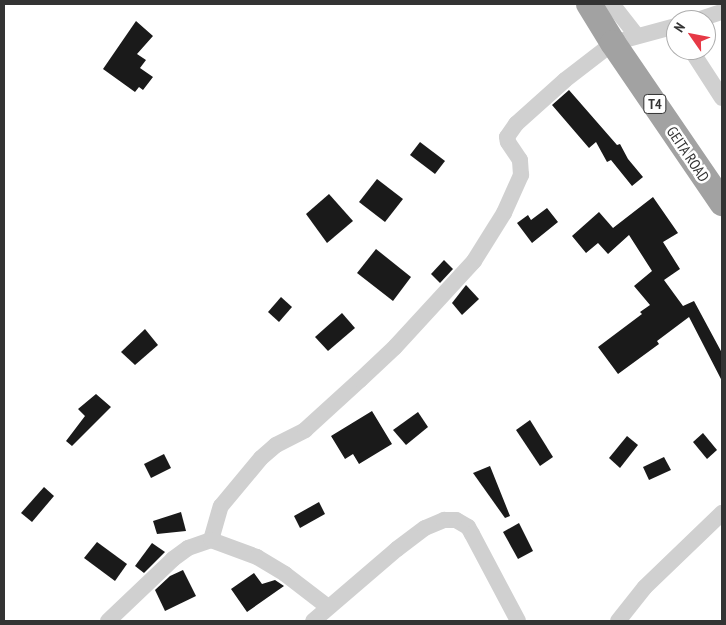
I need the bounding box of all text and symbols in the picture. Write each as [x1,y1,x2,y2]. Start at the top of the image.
north arrow [666,10,716,60]
text: N [670,19,689,35]
road number: T4 [642,92,668,116]
street label: GEITA ROAD [663,123,713,185]

